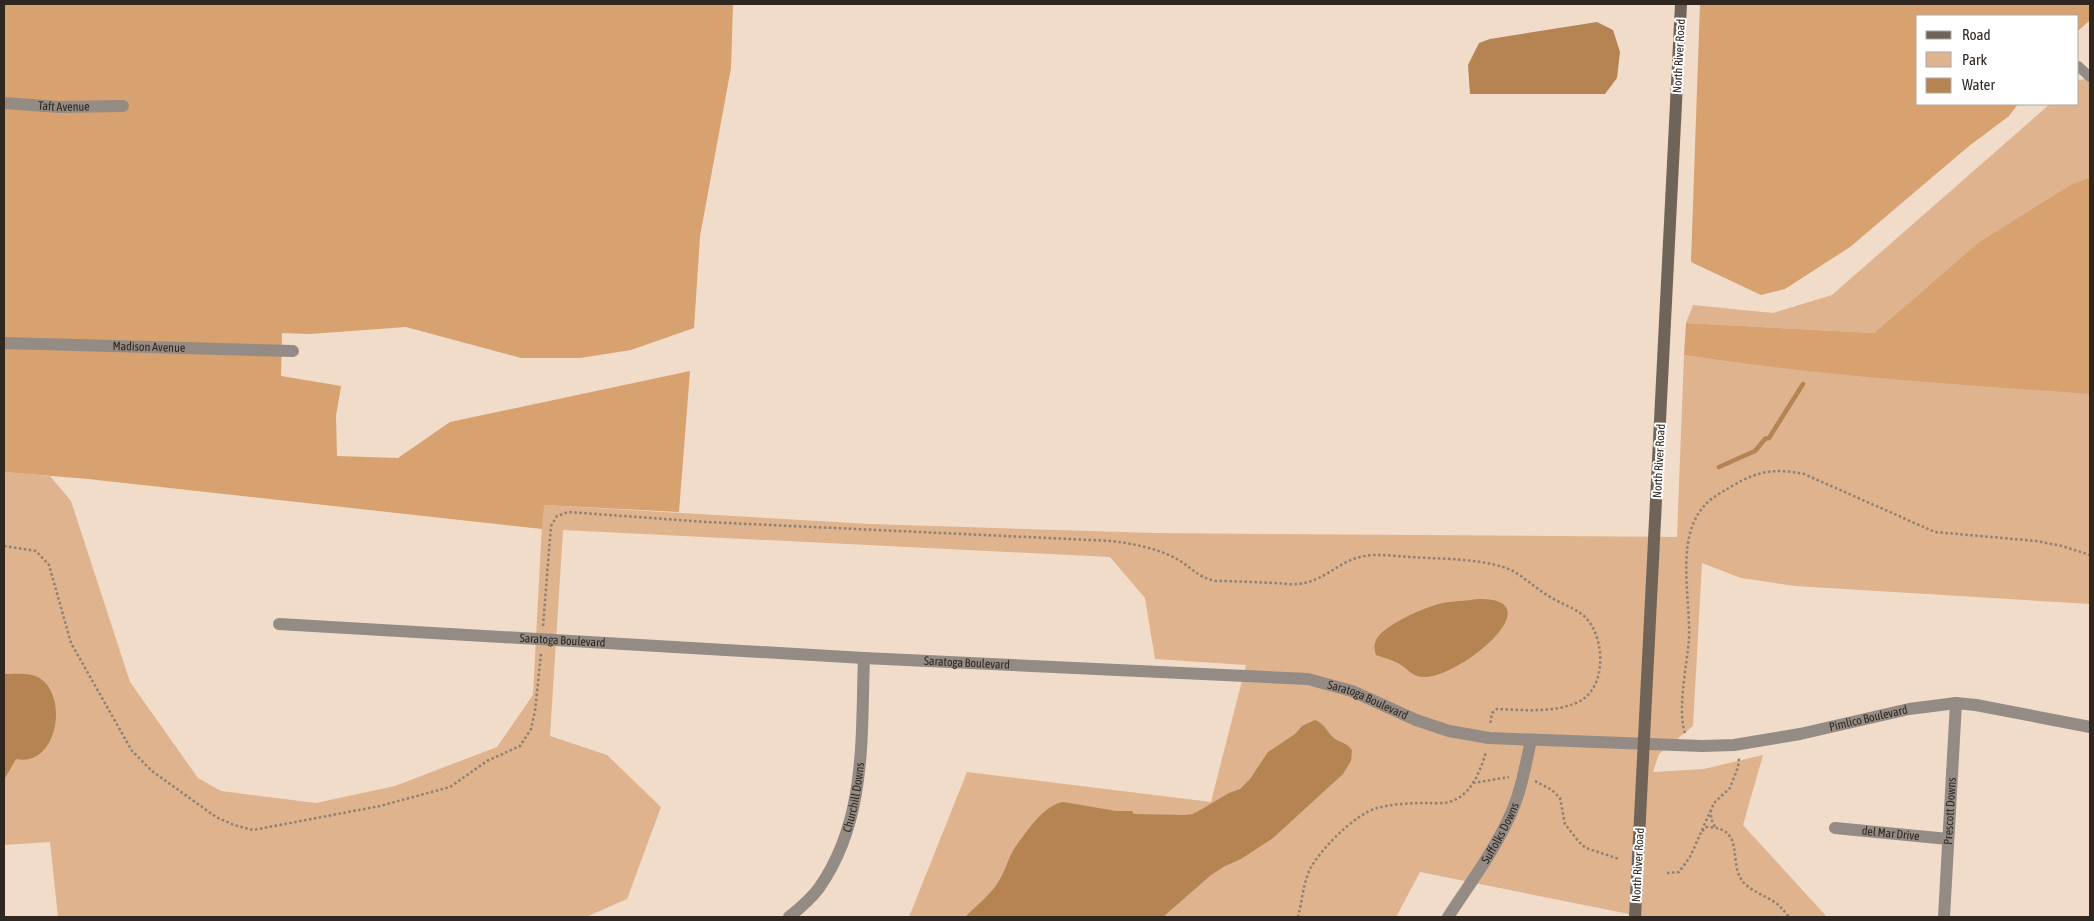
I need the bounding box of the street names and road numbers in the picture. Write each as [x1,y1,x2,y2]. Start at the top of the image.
street label: North River Road [1670,19,1688,93]
street label: Taft Avenue [38,98,90,114]
street label: Madison Avenue [112,339,185,355]
street label: North River Road [1650,424,1668,498]
street label: Saratoga Boulevard [519,631,606,650]
street label: Saratoga Boulevard [924,654,1010,672]
street label: Saratoga Boulevard [1326,678,1410,722]
street label: Pimlico Boulevard [1828,703,1909,734]
street label: Churchill Downs [840,762,867,834]
street label: Prescott Downs [1941,777,1959,845]
street label: Suffolks Downs [1478,801,1522,866]
street label: del Mar Drive [1861,824,1920,843]
street label: North River Road [1629,828,1647,902]

